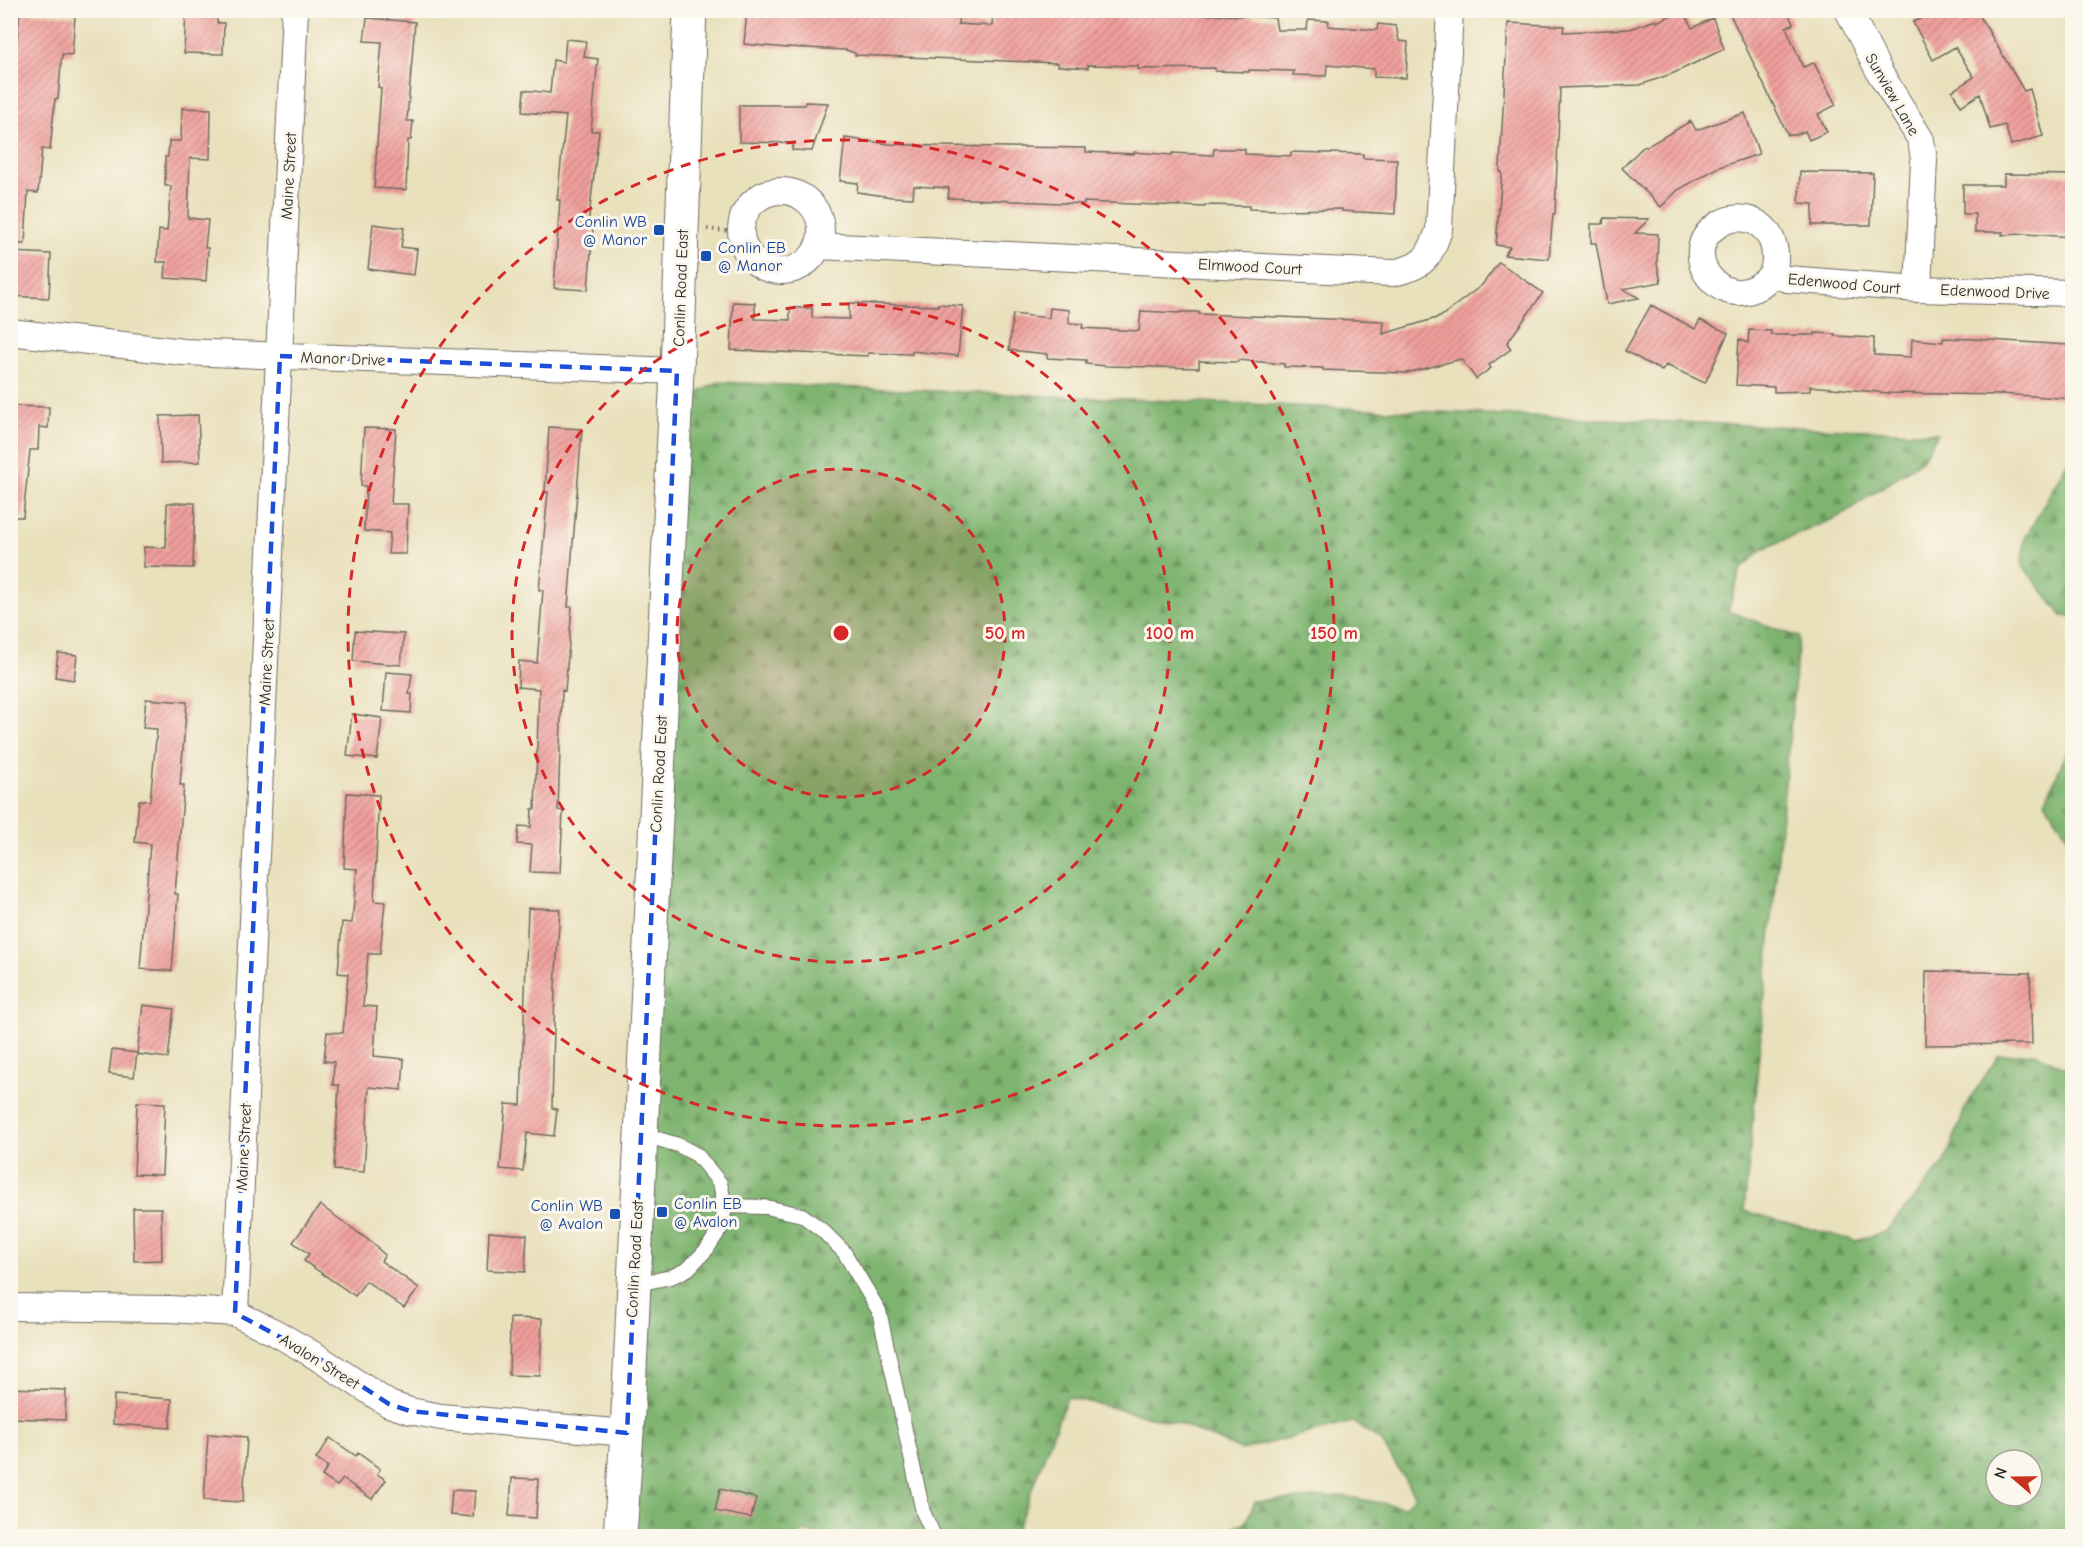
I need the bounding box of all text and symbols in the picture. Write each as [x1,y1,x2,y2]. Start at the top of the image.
street label: Sunview Lane [1861,50,1923,139]
street label: Maine Street [278,131,300,220]
place label: Conlin WB @ Manor [575,213,648,249]
marker: Conlin WB @ Manor [652,223,666,237]
street label: Conlin Road East [670,229,692,347]
place label: Conlin EB @ Manor [718,239,786,275]
marker: Conlin EB @ Manor [699,249,713,263]
street label: Elmwood Court [1198,255,1303,279]
street label: Edenwood Court [1787,270,1901,298]
street label: Edenwood Drive [1940,281,2050,303]
street label: Manor Drive [300,349,386,369]
street label: Maine Street [256,617,278,706]
centre of rings [831,623,851,643]
text: 50 m [985,623,1025,644]
text: 100 m [1146,623,1194,644]
text: 150 m [1310,623,1358,644]
street label: Conlin Road East [647,715,671,833]
street label: Maine Street [233,1102,255,1191]
place label: Conlin EB @ Avalon [674,1195,742,1231]
place label: Conlin WB @ Avalon [531,1197,603,1233]
street label: Conlin Road East [623,1200,647,1318]
marker: Conlin EB @ Avalon [655,1205,669,1219]
marker: Conlin WB @ Avalon [608,1207,622,1221]
street label: Avalon Street [276,1330,363,1394]
north arrow [1984,1448,2044,1508]
text: N [1991,1465,2011,1481]

